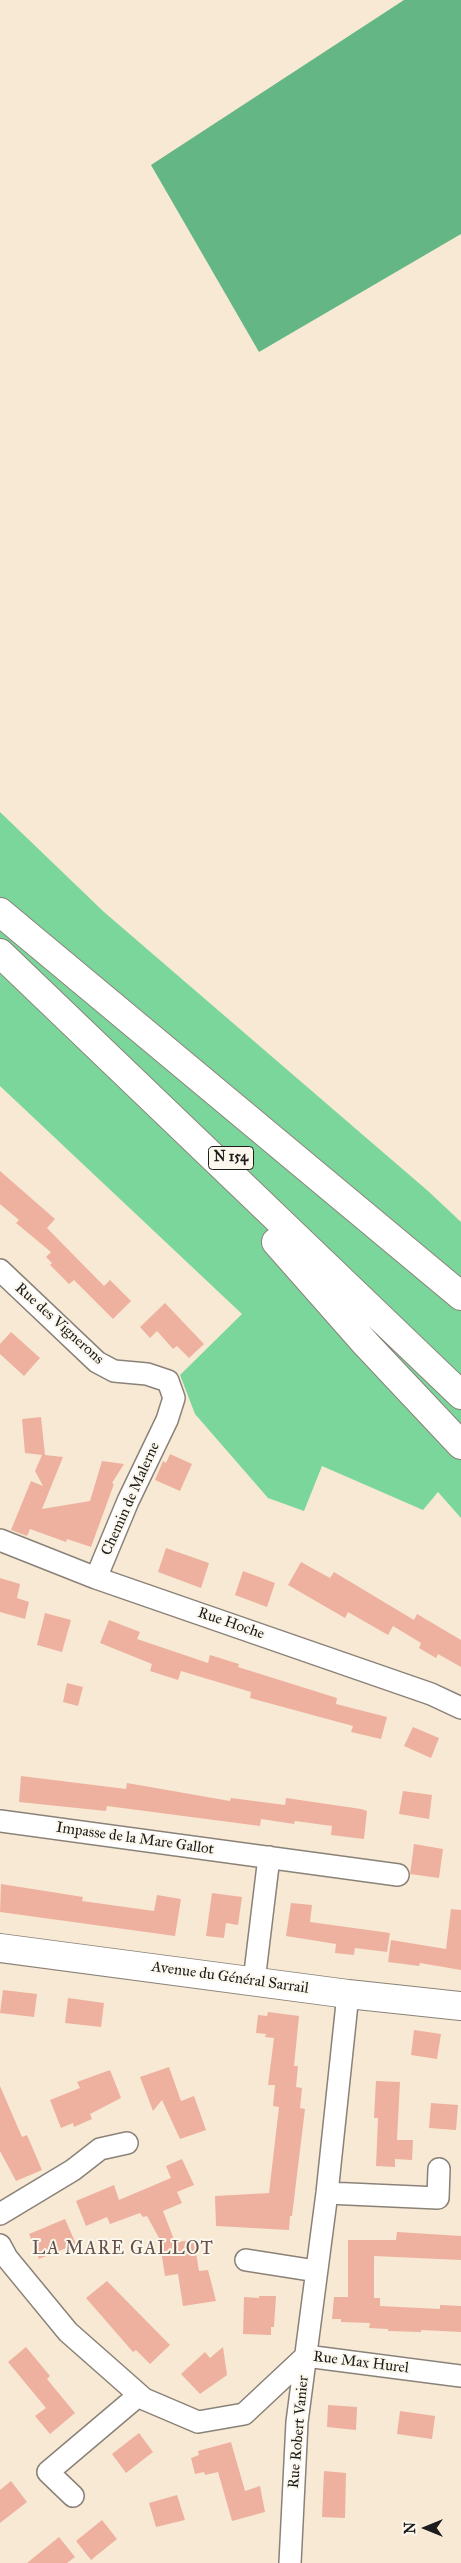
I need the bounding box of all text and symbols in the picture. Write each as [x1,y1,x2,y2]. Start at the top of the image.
road number: N 154 [208,1146,254,1170]
street label: Rue des Vignerons [11,1279,107,1369]
street label: Chemin de Malerne [98,1440,164,1558]
street label: Rue Hoche [195,1604,267,1644]
street label: Impasse de la Mare Gallot [55,1819,215,1859]
street label: Avenue du Général Sarrail [150,1958,310,1998]
district label: LA MARE GALLOT [30,2239,216,2261]
street label: Rue Max Hurel [312,2348,410,2378]
street label: Rue Robert Vanier [285,2375,313,2489]
north arrow [401,2503,451,2553]
text: N [402,2522,419,2534]

